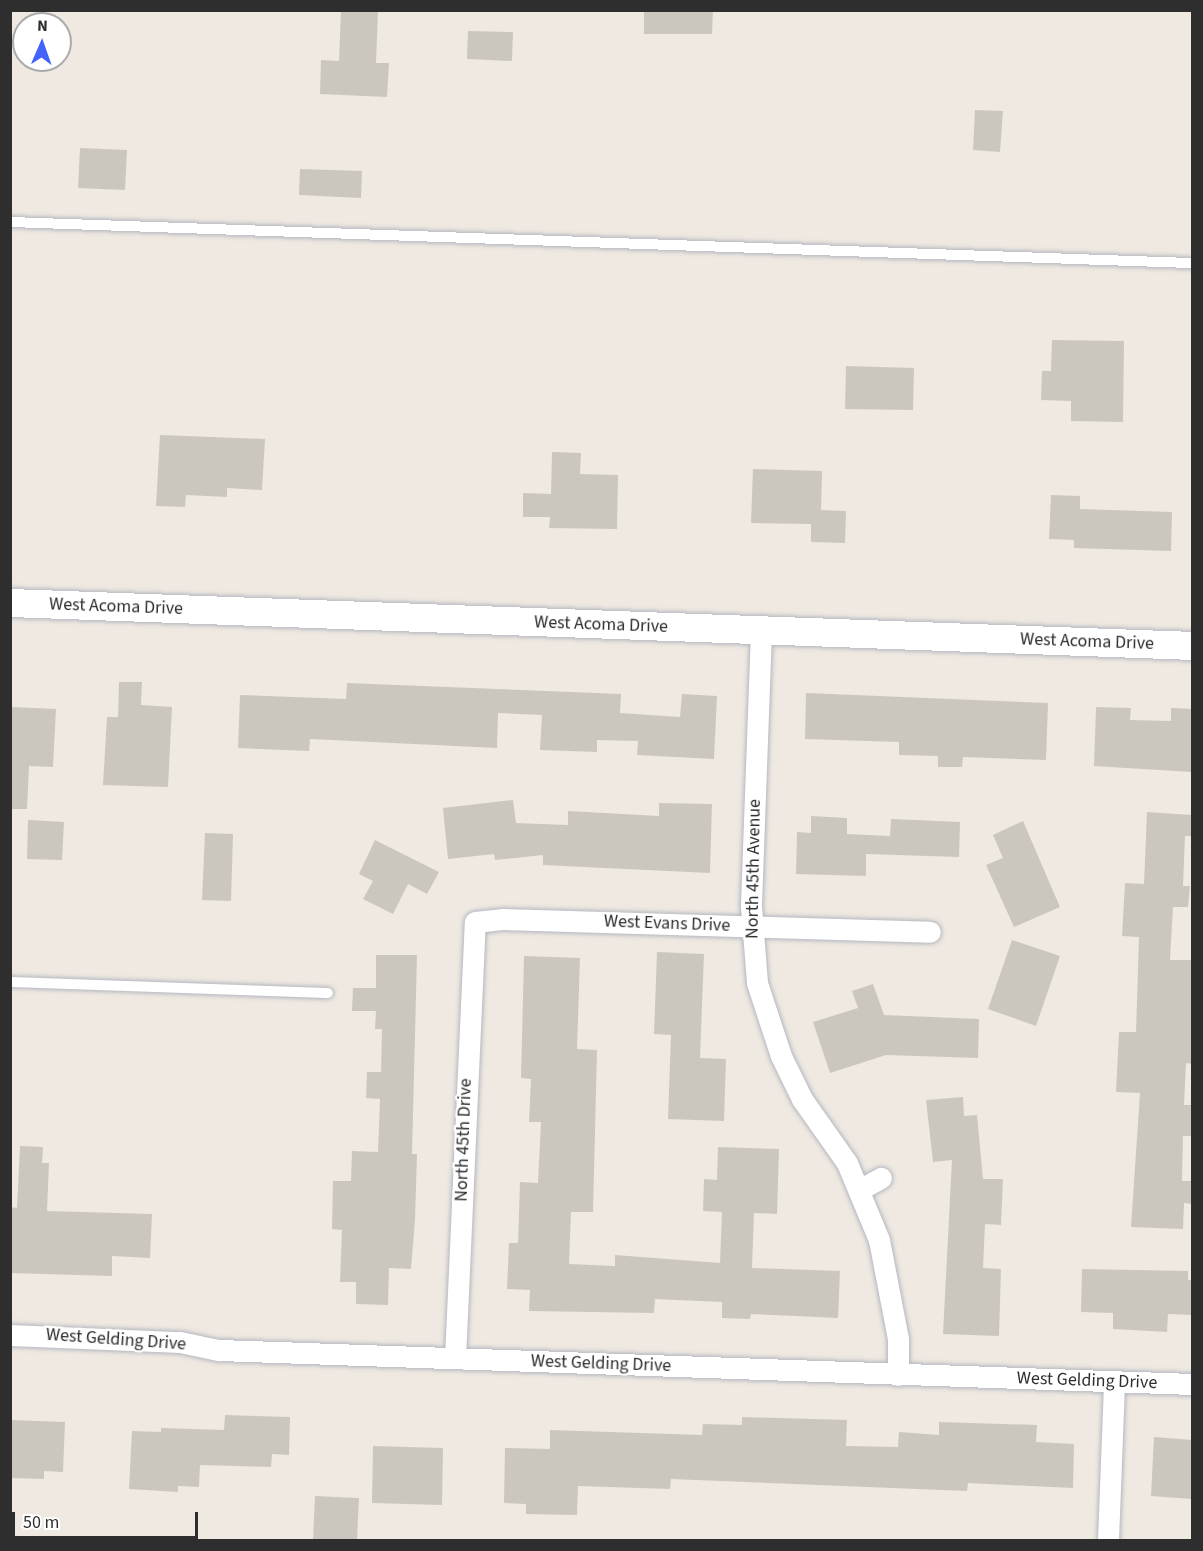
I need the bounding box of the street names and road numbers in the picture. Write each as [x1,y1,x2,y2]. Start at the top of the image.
street label: West Acoma Drive [49,594,183,620]
street label: West Acoma Drive [534,612,668,638]
street label: West Acoma Drive [1020,629,1154,655]
street label: North 45th Avenue [742,799,766,939]
street label: West Evans Drive [603,911,731,937]
street label: North 45th Drive [451,1078,477,1202]
street label: West Gelding Drive [45,1324,187,1356]
street label: West Gelding Drive [530,1351,672,1377]
street label: West Gelding Drive [1016,1368,1158,1394]

